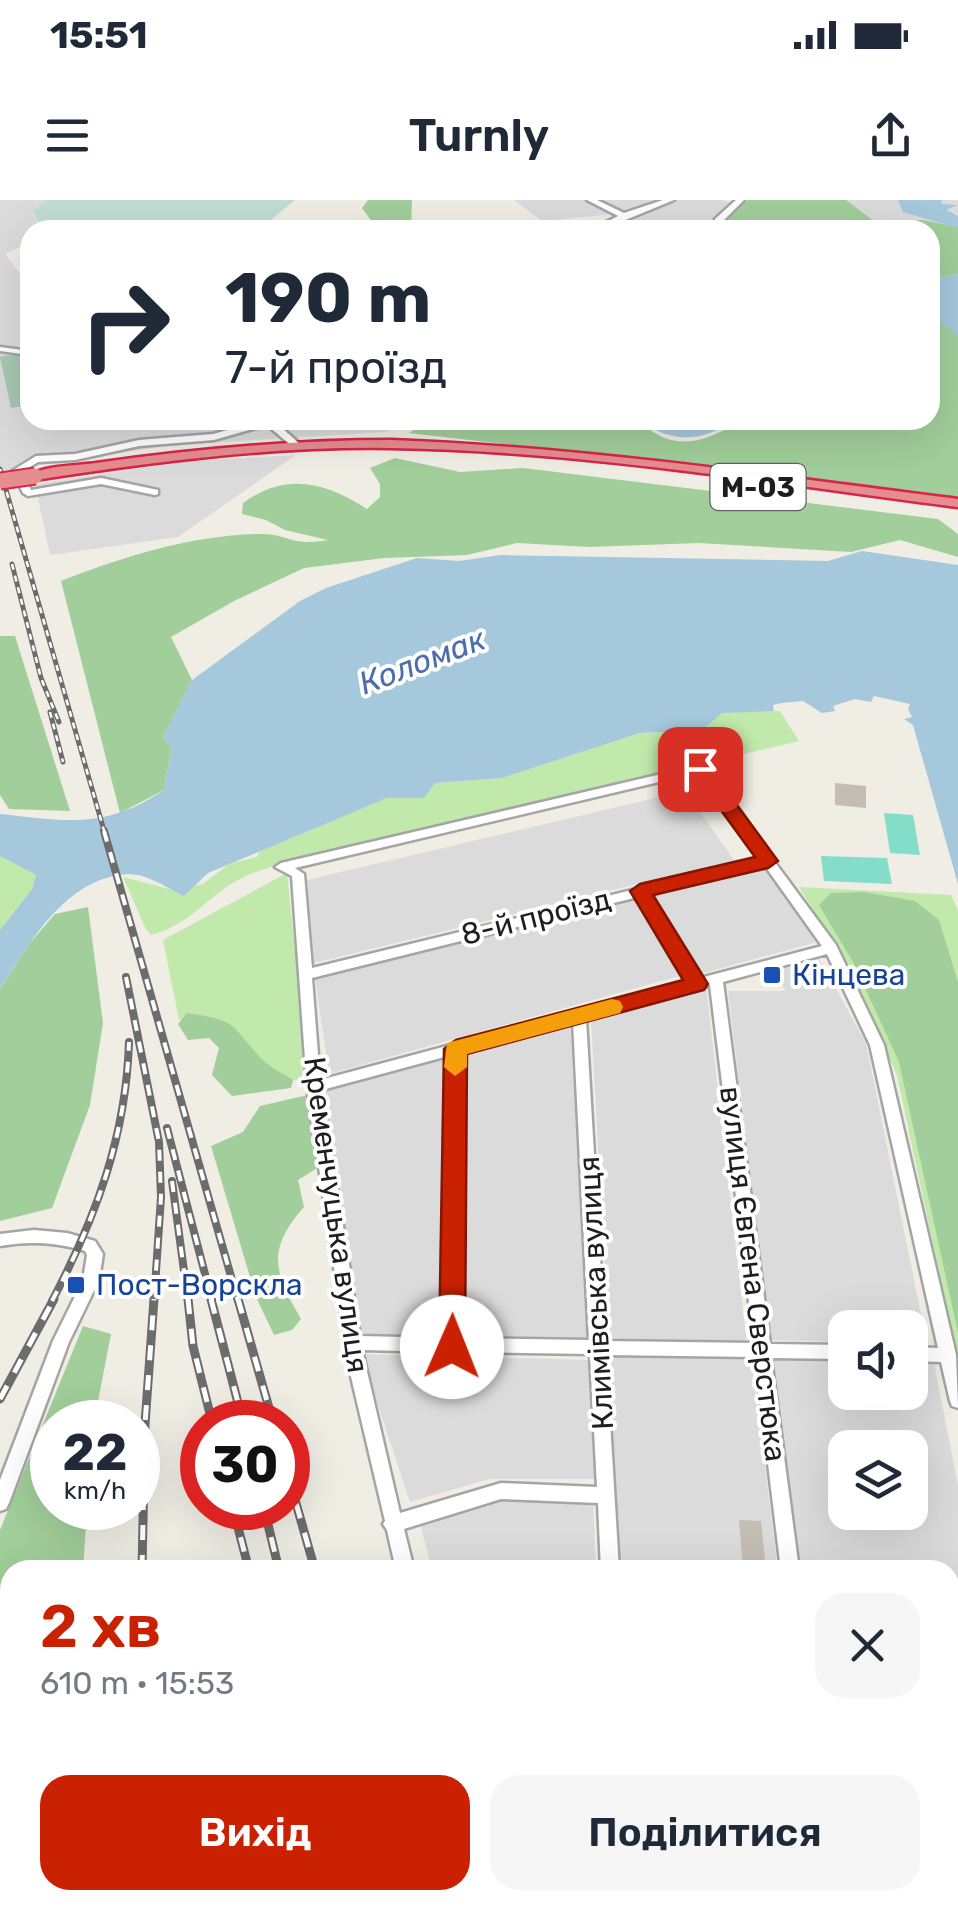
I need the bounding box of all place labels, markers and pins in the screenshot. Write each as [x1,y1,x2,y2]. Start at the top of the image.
pin [658,727,743,812]
place label: Кінцева [792,957,905,993]
marker: Кінцева [761,964,783,986]
place label: Пост-Ворскла [96,1267,303,1303]
marker: Пост-Ворскла [65,1274,87,1296]

